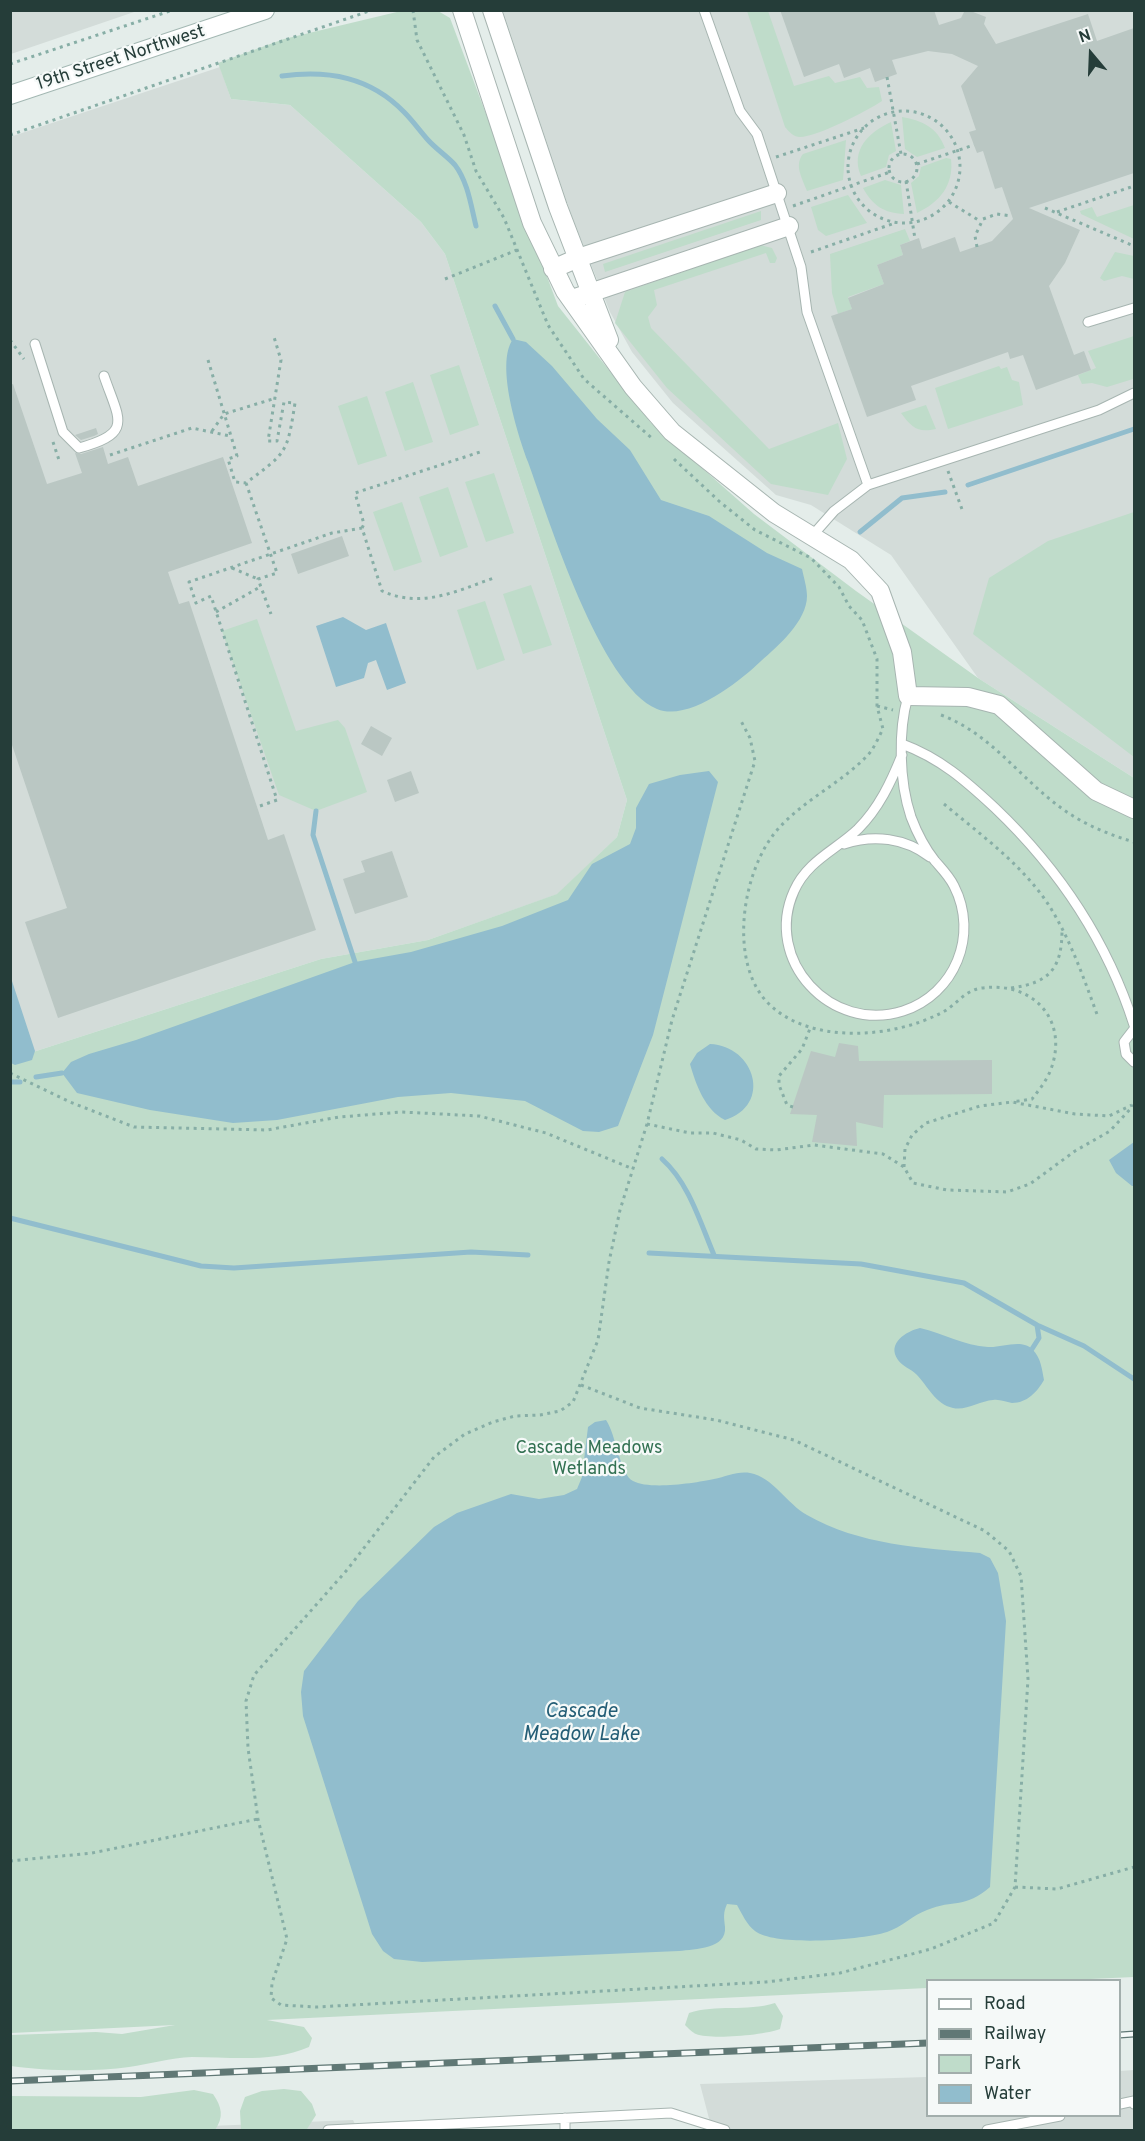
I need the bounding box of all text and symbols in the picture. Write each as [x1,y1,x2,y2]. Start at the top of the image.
street label: 19th Street Northwest [34,22,208,96]
north arrow [1061,24,1121,84]
text: N [1076,26,1094,48]
park label: Cascade Meadows Wetlands [515,1438,663,1480]
water label: Cascade Meadow Lake [523,1701,639,1748]
legend [926,1979,1121,2117]
text: Road [984,1993,1026,2016]
text: Railway [984,2023,1046,2046]
text: Park [984,2053,1021,2076]
text: Water [984,2083,1031,2106]

